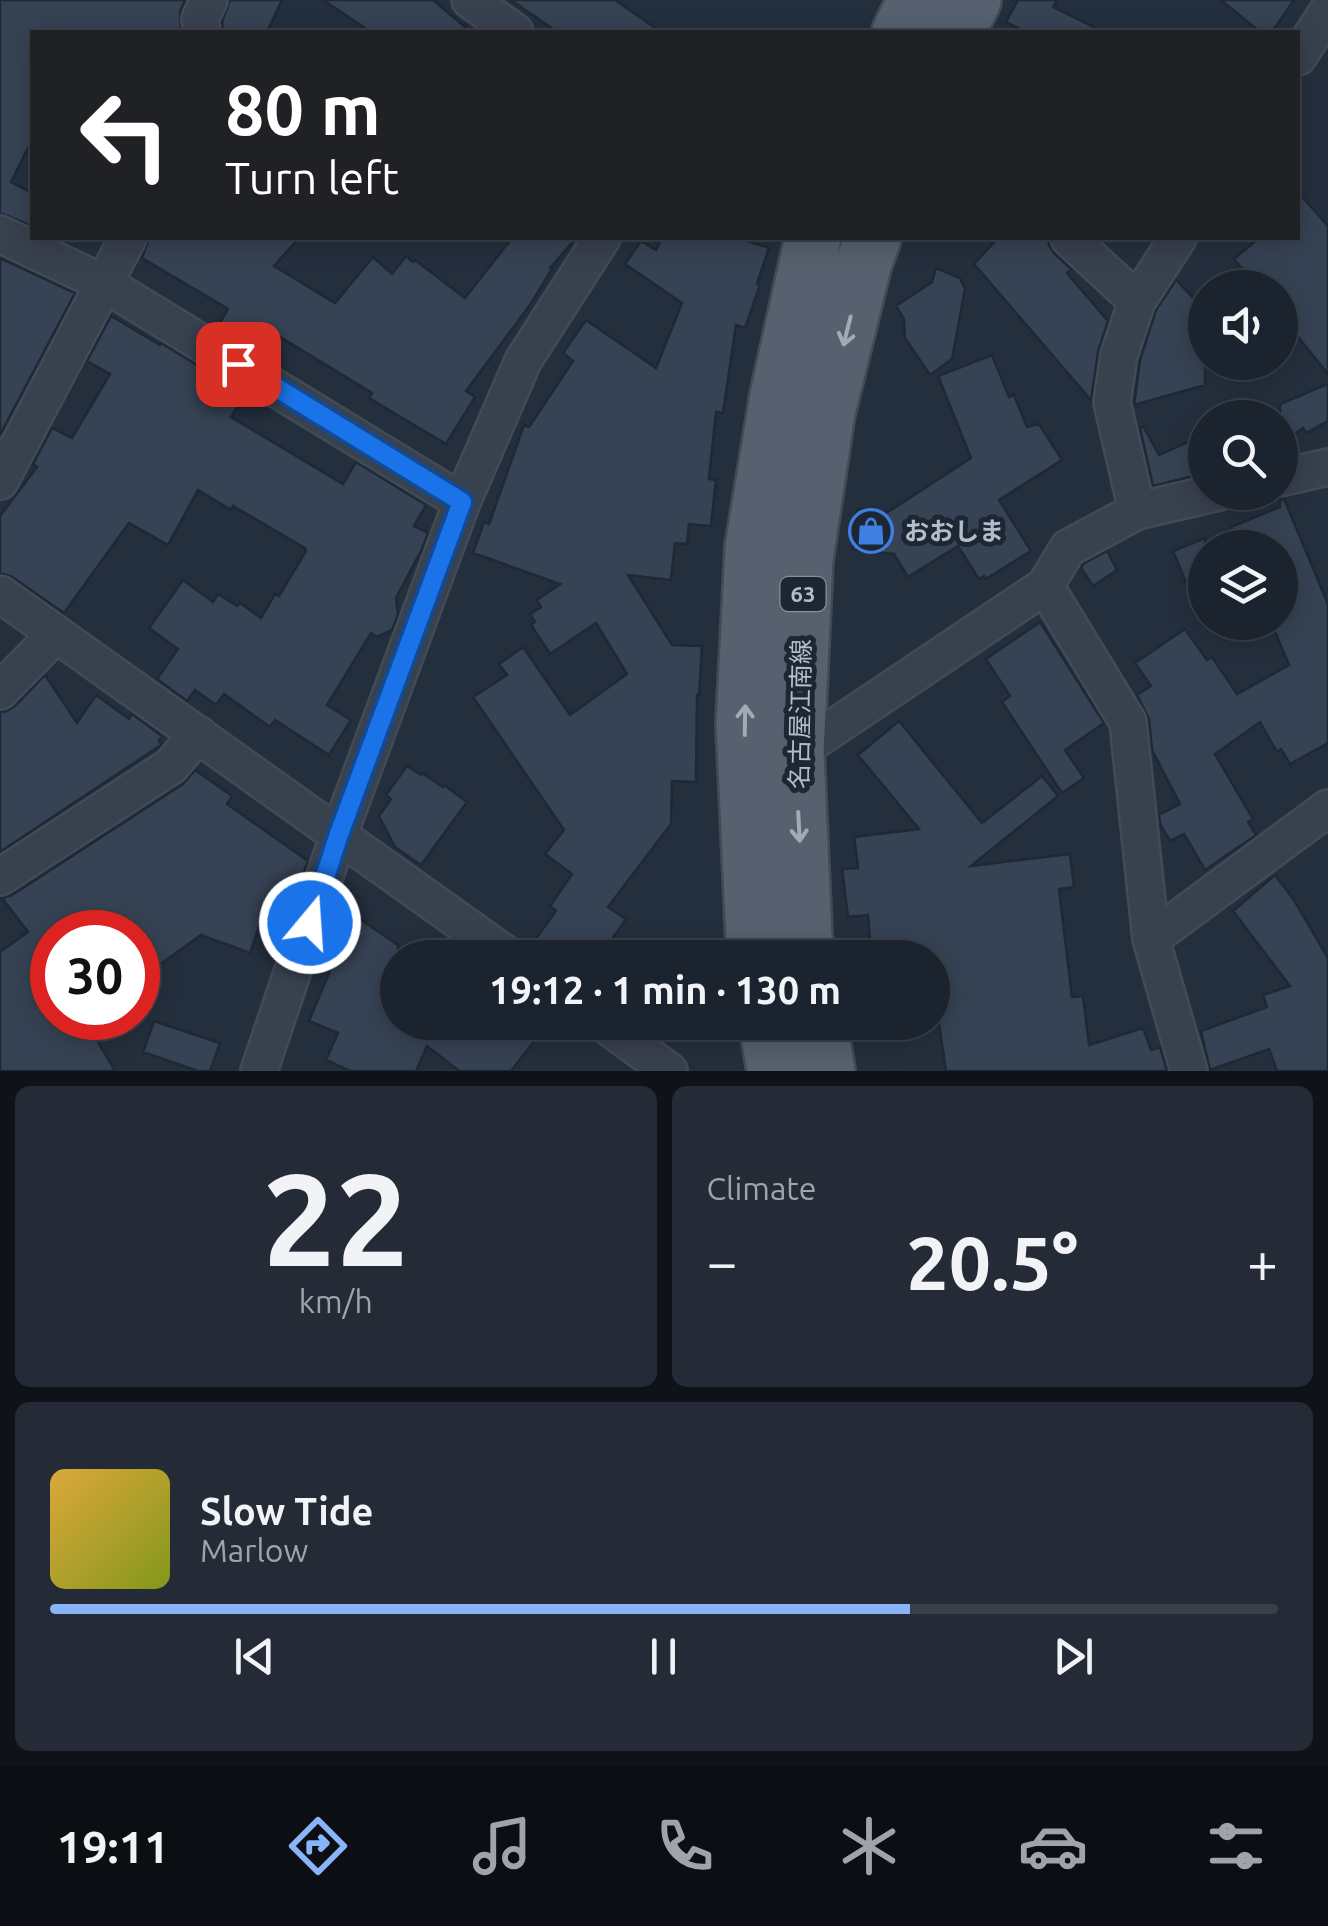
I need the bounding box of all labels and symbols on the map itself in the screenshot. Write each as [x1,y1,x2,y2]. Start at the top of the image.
one-way arrow [837,314,855,346]
pin [196,322,281,407]
shop icon: おおしま [848,508,894,554]
place label: おおしま [904,517,1004,545]
road number: 63 [780,577,826,611]
street label: 名古屋江南線 [785,639,815,789]
one-way arrow [736,705,754,738]
one-way arrow [790,810,809,842]
position arrow [258,871,362,975]
speed limit sign: 30 [30,910,160,1040]

